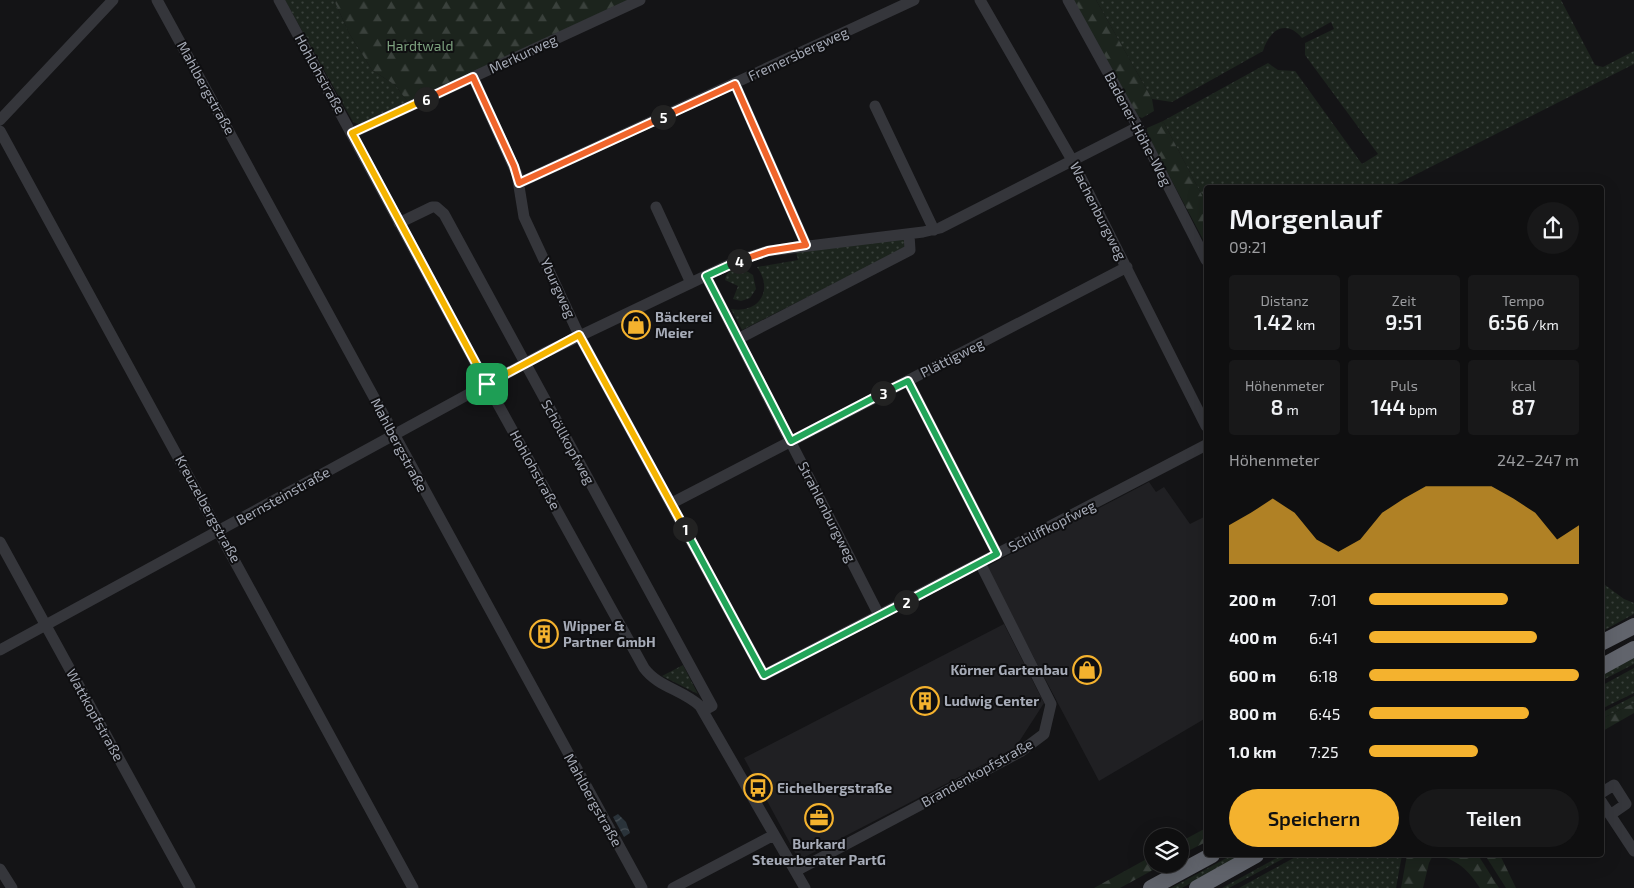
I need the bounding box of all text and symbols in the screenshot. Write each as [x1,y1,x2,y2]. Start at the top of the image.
street label: Fremersbergweg [745,23,851,84]
street label: Merkurweg [486,30,560,77]
street label: Hohlohstraße [292,31,349,117]
park label: Hardtwald [386,37,454,54]
street label: Mahlbergstraße [174,38,239,137]
street label: Badener-Höhe-Weg [1101,69,1176,189]
pin: 6 [414,86,438,112]
text: 6 [422,91,431,108]
pin: 5 [650,104,676,130]
text: 5 [660,109,667,126]
street label: Wachenburgweg [1066,159,1131,263]
text: Morgenlauf [1229,201,1382,235]
button: share [1527,202,1579,254]
text: 09:21 [1229,237,1267,256]
pin: 4 [726,248,752,274]
text: 4 [735,253,744,270]
street label: Yburgweg [537,255,580,321]
text: Distanz [1261,292,1309,309]
text: Zeit [1392,292,1416,309]
text: Tempo [1502,292,1545,309]
place label: Bäckerei Meier [655,308,712,341]
text: 1.42 [1254,309,1293,334]
text: 9:51 [1385,309,1423,334]
text: 6:56 [1488,309,1529,334]
shop icon: Bäckerei Meier [621,310,651,340]
text: km [1293,316,1315,333]
text: /km [1529,316,1559,333]
street label: Plättigweg [917,334,986,381]
pin [466,363,508,405]
icon: arrive [473,370,501,398]
text: Höhenmeter [1245,377,1324,394]
text: Puls [1390,377,1418,394]
text: kcal [1511,377,1536,394]
pin: 3 [870,380,896,406]
text: 3 [880,385,887,402]
text: 8 [1271,394,1283,419]
text: 144 [1371,394,1406,419]
text: 87 [1511,394,1535,419]
street label: Mahlbergstraße [368,395,431,495]
street label: Schöllkopfweg [538,396,599,487]
text: m [1283,401,1299,418]
text: bpm [1406,401,1437,418]
street label: Hohlohstraße [507,427,564,513]
text: Höhenmeter [1229,450,1320,469]
text: 242–247 m [1497,450,1579,469]
street label: Kreuzelbergstraße [172,452,245,565]
street label: Strahlenburgweg [795,459,860,565]
street label: Bernsteinstraße [233,463,332,528]
street label: Schliffkopfweg [1005,496,1098,555]
pin: 1 [672,516,698,542]
text: 1 [682,521,689,538]
pin: 2 [894,590,918,614]
text: 200 m [1229,590,1276,609]
text: 7:01 [1309,590,1337,609]
text: 2 [902,594,911,611]
place label: Wipper & Partner GmbH [563,617,656,650]
building icon: Wipper & Partner GmbH [529,619,559,649]
text: 400 m [1229,628,1277,647]
text: 6:41 [1309,628,1338,647]
shop icon: Körner Gartenbau [1072,655,1102,685]
place label: Körner Gartenbau [950,661,1068,678]
street label: Wattkopfstraße [63,666,128,764]
text: 600 m [1229,666,1276,685]
text: 6:18 [1309,666,1338,685]
building icon: Ludwig Center [910,686,940,716]
place label: Ludwig Center [944,692,1039,709]
text: 800 m [1229,704,1277,723]
text: 6:45 [1309,704,1340,723]
street label: Brandenkopfstraße [918,735,1035,810]
text: 1.0 km [1229,742,1276,761]
text: 7:25 [1309,742,1339,761]
street label: Mahlbergstraße [561,750,626,849]
bus stop icon: Eichelbergstraße [743,773,773,803]
place label: Eichelbergstraße [777,779,892,796]
button: Speichern [1229,789,1399,847]
button: Teilen [1409,789,1579,847]
office icon: Burkard Steuerberater PartG [804,803,834,833]
map controls [1144,828,1189,873]
button: layers [1144,828,1189,873]
place label: Burkard Steuerberater PartG [752,835,886,868]

